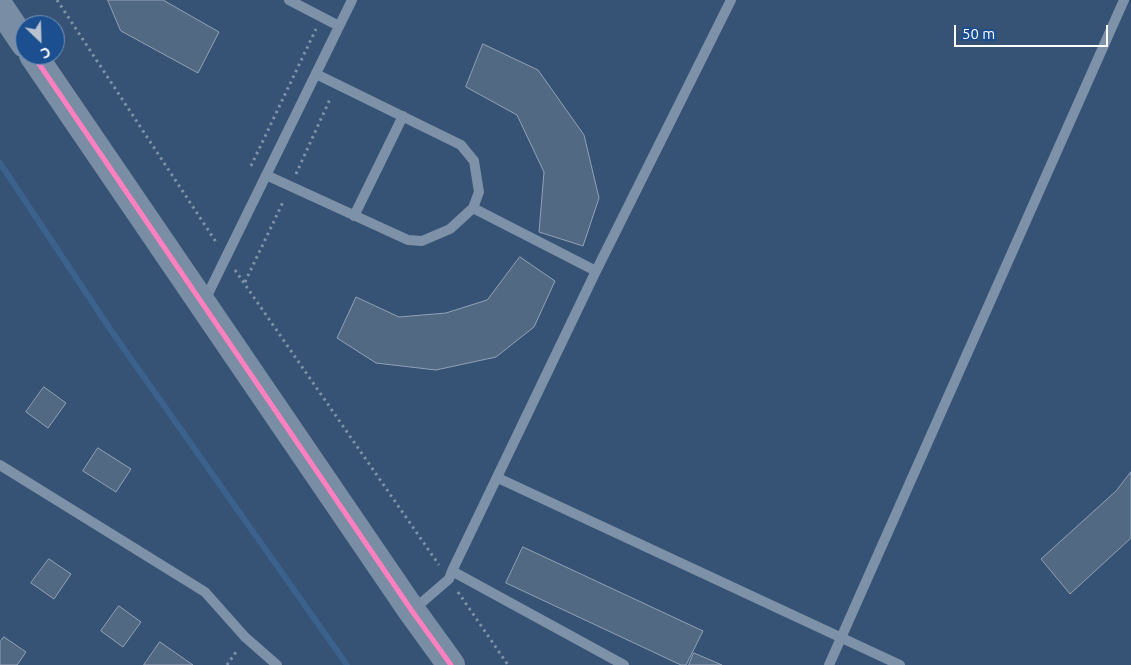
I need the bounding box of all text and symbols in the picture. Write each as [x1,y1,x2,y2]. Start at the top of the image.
north arrow [15,15,65,65]
scale bar [956,15,1110,47]
text: 50 m [962,25,995,42]
text: С [38,44,53,62]

